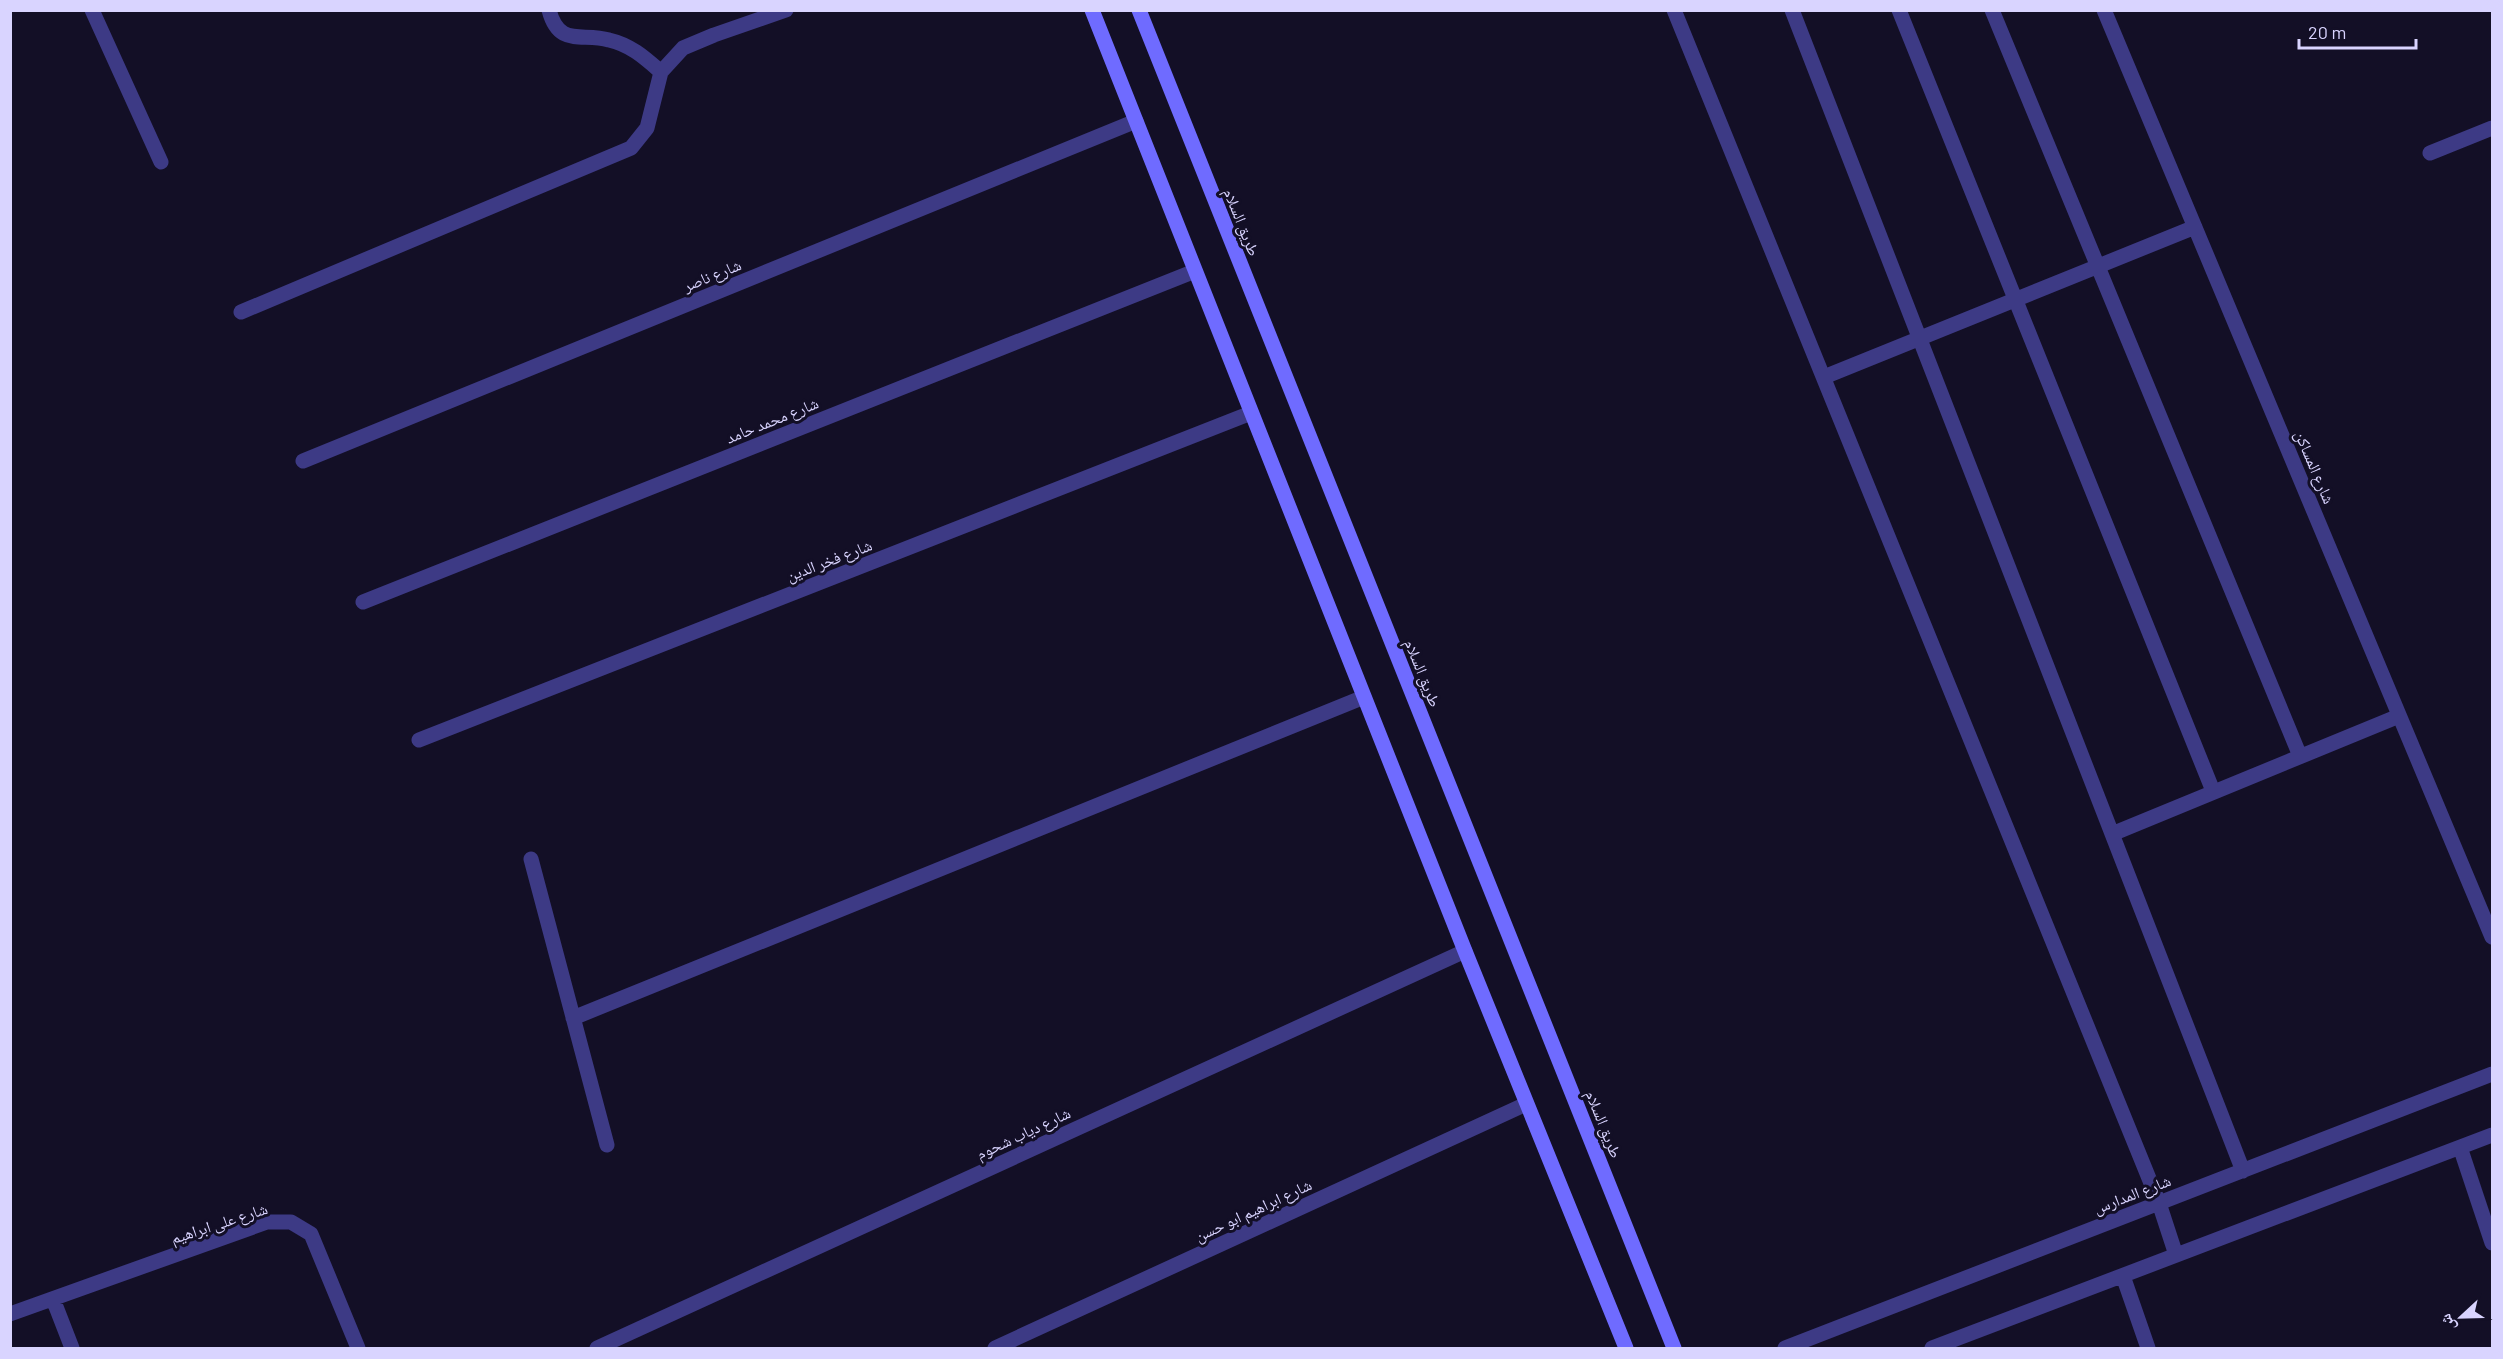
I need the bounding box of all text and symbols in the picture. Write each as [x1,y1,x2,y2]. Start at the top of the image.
scale bar [2299,12,2416,50]
text: 20 m [2308,21,2346,43]
street label: طريق السلام [1218,185,1265,259]
street label: شارع ناصر [679,254,744,297]
street label: شارع محمد حامد [723,392,822,449]
street label: شارع المساكن [2290,427,2339,507]
street label: شارع فخر الدين [783,534,875,586]
street label: طريق السلام [1399,636,1446,710]
street label: طريق السلام [1580,1087,1627,1161]
street label: شارع دياب شحوم [973,1102,1074,1164]
street label: شارع المدارس [2091,1170,2174,1219]
street label: شارع ابراهيم ابو حسن [1191,1174,1315,1247]
street label: شارع على ابراهيم [168,1198,270,1249]
north arrow [2431,1287,2491,1347]
text: ش [2435,1311,2460,1334]

